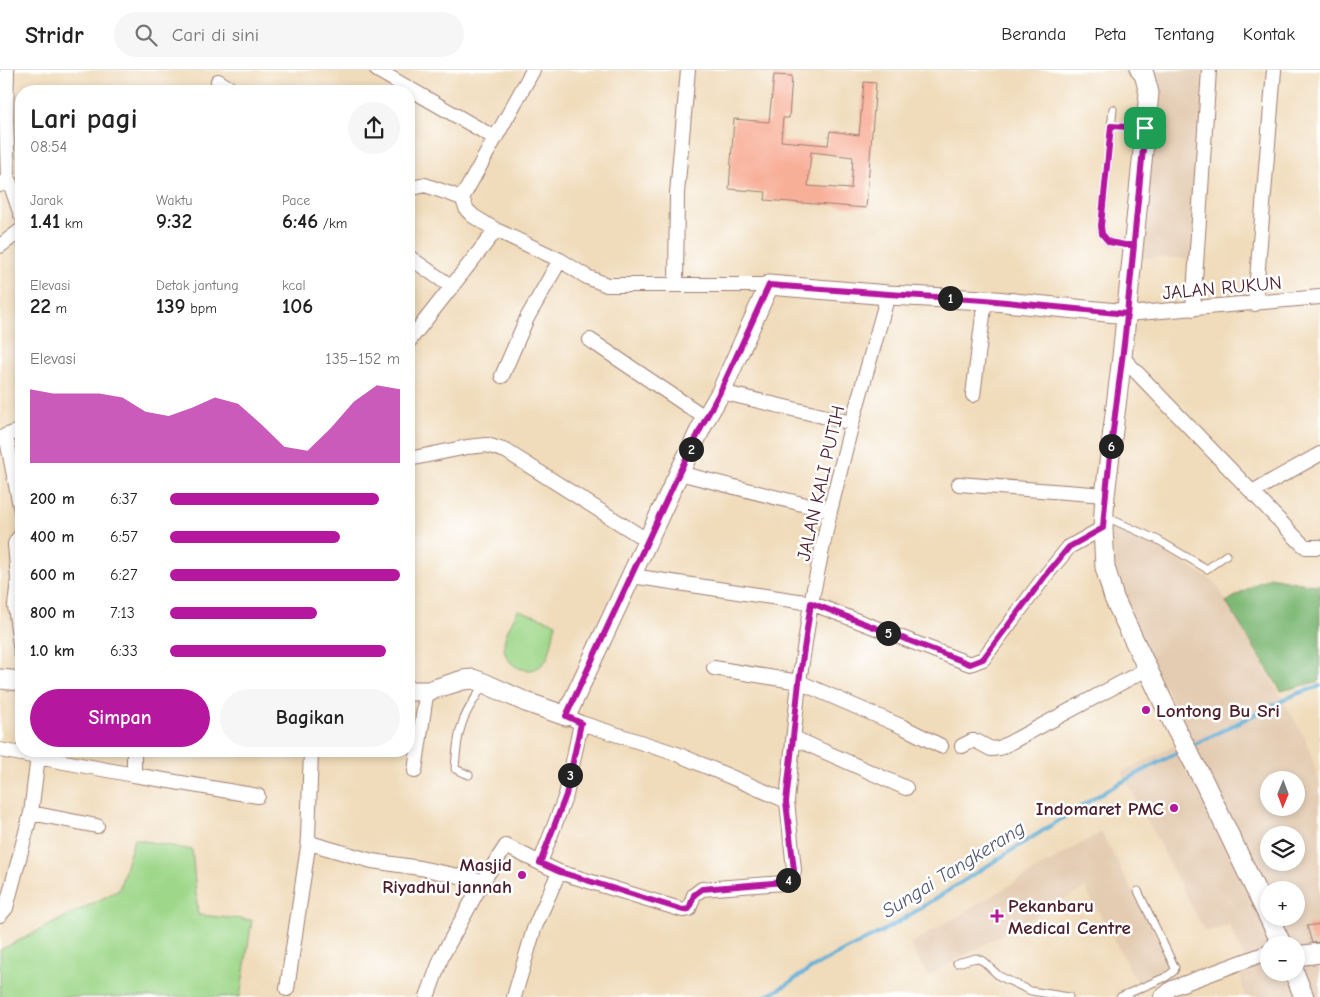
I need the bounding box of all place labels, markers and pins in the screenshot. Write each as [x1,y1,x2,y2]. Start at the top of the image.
pin [1124,107,1166,149]
pin: 1 [938,286,962,310]
pin: 6 [1098,434,1124,458]
pin: 2 [678,436,704,462]
pin: 5 [876,620,900,646]
place label: Lontong Bu Sri [1156,700,1280,722]
marker: Lontong Bu Sri [1140,704,1152,716]
pin: 3 [558,762,582,788]
place label: Indomaret PMC [1036,798,1165,820]
marker: Indomaret PMC [1168,802,1180,814]
place label: Masjid Riyadhul jannah [382,854,512,898]
pin: 4 [776,868,800,892]
marker: Masjid Riyadhul jannah [516,869,528,881]
place label: Pekanbaru Medical Centre [1008,895,1131,939]
marker: Pekanbaru Medical Centre [990,909,1004,923]

